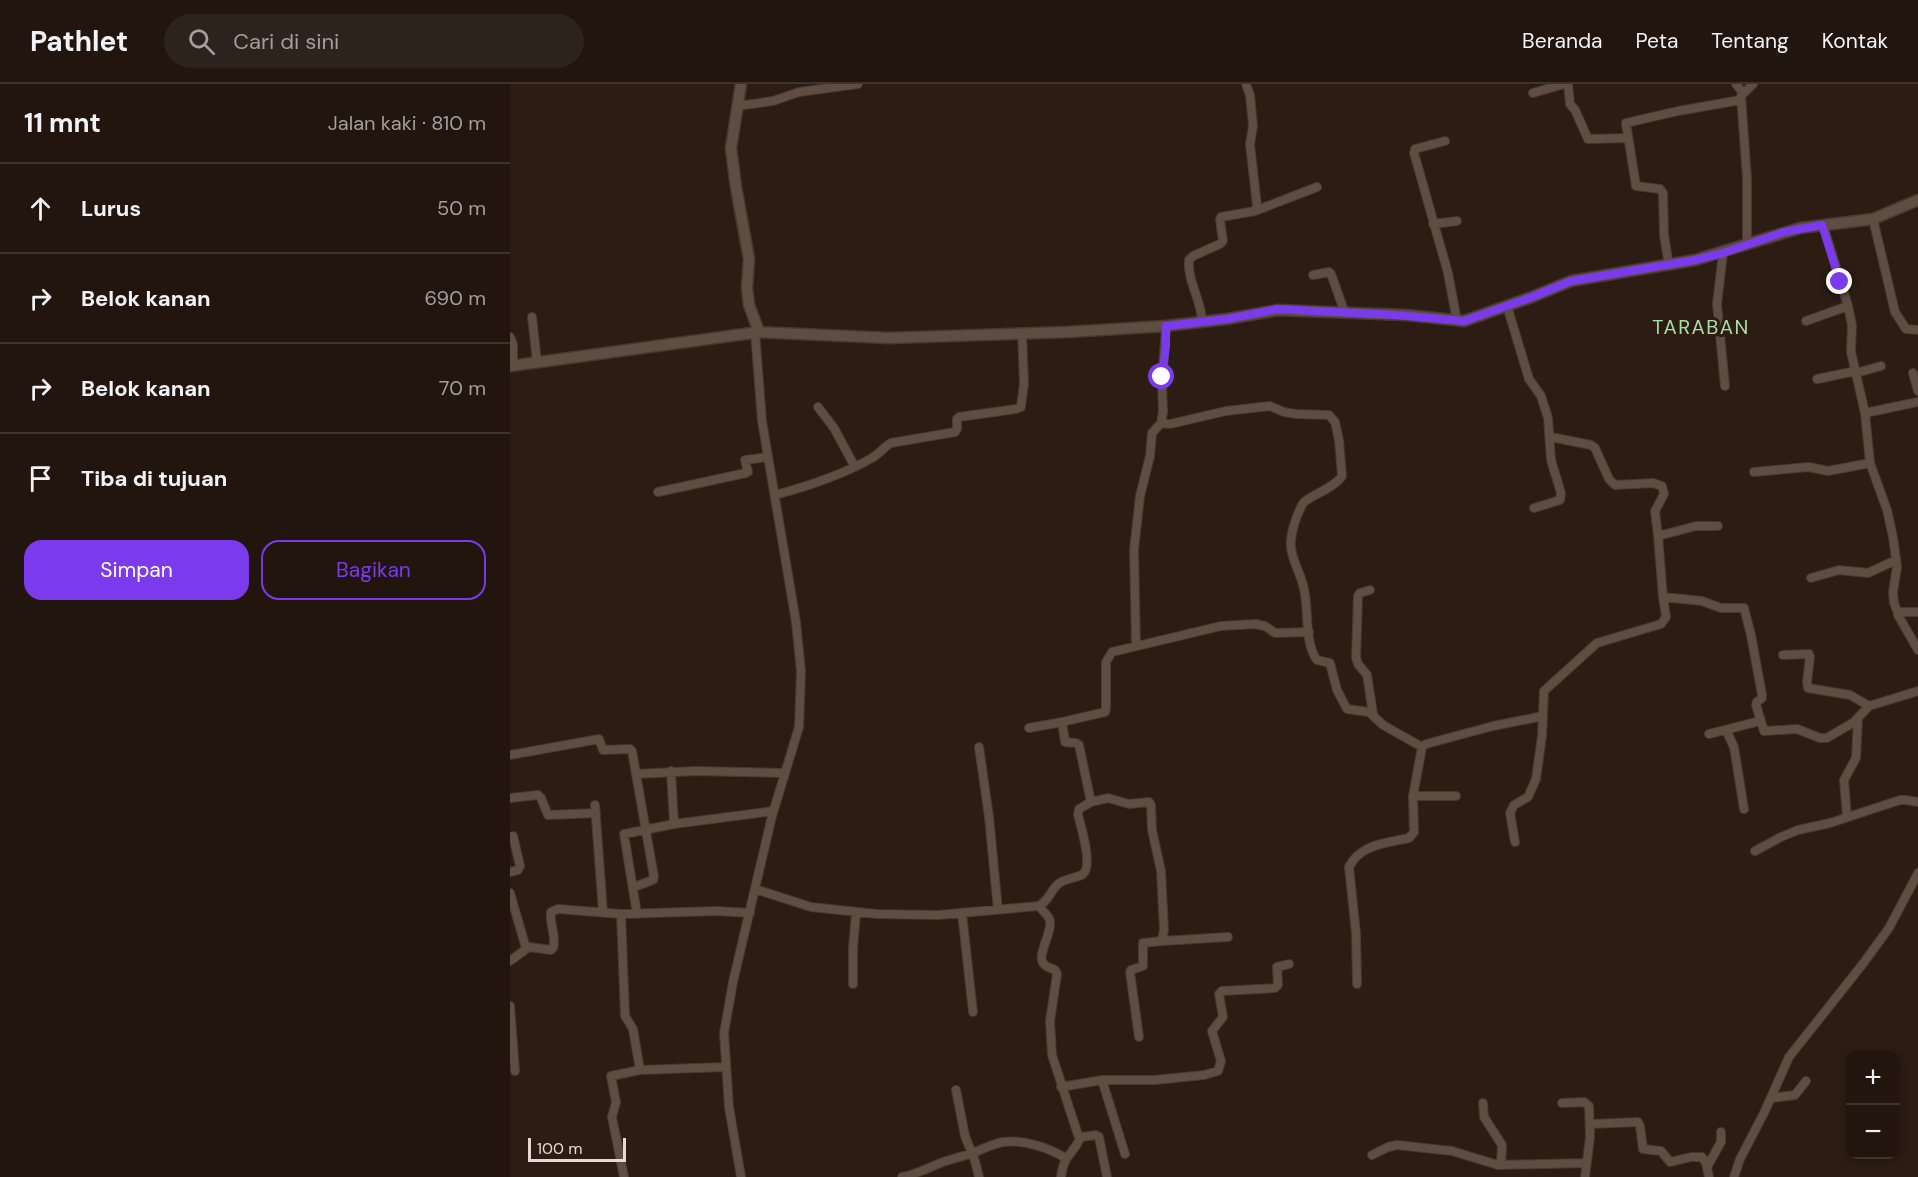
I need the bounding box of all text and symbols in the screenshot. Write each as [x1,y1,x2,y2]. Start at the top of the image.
search box [164,14,584,68]
text: Pathlet [30,23,128,60]
icon: search [185,25,218,58]
text: Cari di sini [233,27,339,56]
text: Beranda [1522,27,1603,55]
text: Peta [1636,27,1678,55]
text: Tentang [1711,27,1789,55]
text: Kontak [1822,27,1888,55]
text: 11 mnt [24,106,101,140]
text: Jalan kaki · 810 m [328,110,486,136]
icon: ahead [24,192,57,225]
text: Lurus [81,194,141,223]
text: 50 m [437,195,486,221]
route end [1826,268,1852,294]
icon: right [24,282,57,315]
text: Belok kanan [81,284,211,313]
text: 690 m [424,285,486,311]
district label: TARABAN [1652,314,1750,340]
route start [1148,363,1174,389]
icon: right [24,372,57,405]
text: Belok kanan [81,374,211,403]
text: 70 m [439,375,486,401]
icon: arrive [24,462,57,495]
text: Tiba di tujuan [81,464,227,493]
button: Simpan [24,540,249,600]
button: Bagikan [261,540,486,600]
map controls [1846,1051,1900,1159]
button: + [1846,1051,1900,1105]
button: − [1846,1105,1900,1159]
scale bar [528,1135,626,1162]
text: 100 m [537,1138,582,1159]

